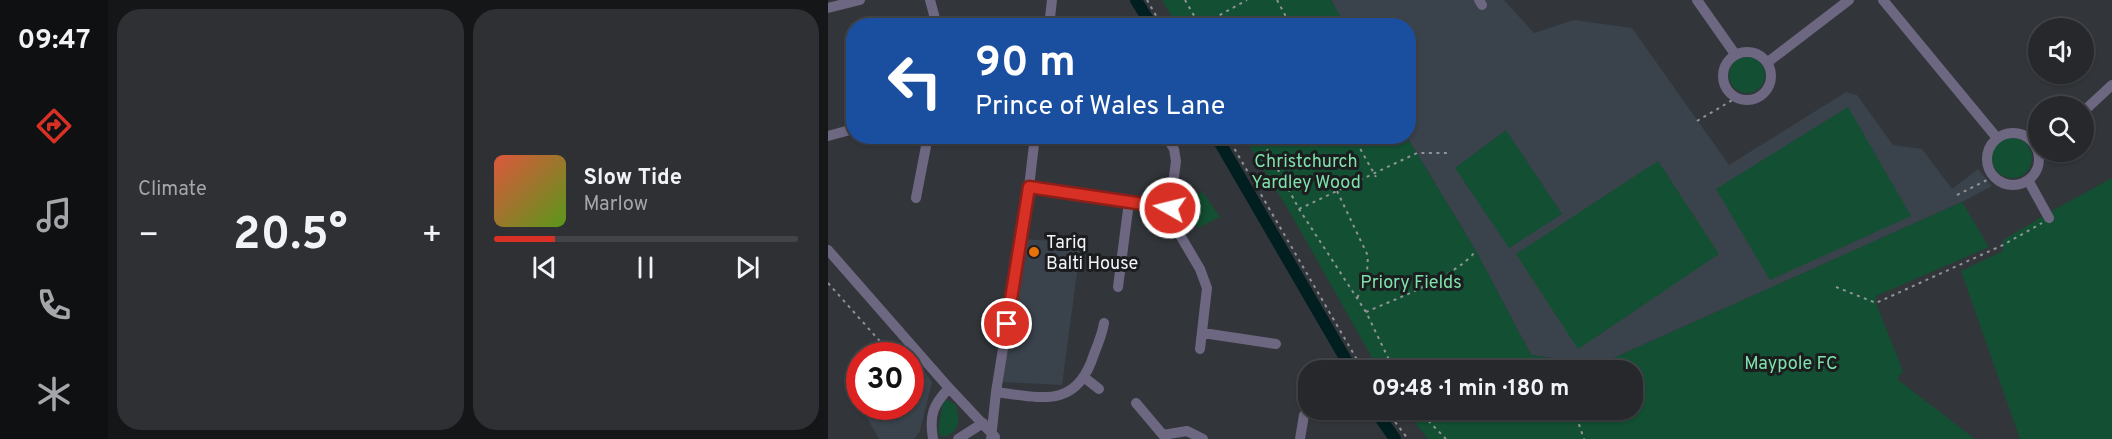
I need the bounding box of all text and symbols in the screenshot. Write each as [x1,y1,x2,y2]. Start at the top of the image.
map controls [2028,18,2094,162]
button: sound [2028,18,2094,84]
text: 09:47 [18,24,90,58]
text: 90 m [975,38,1076,91]
icon: left [876,42,954,120]
text: Prince of Wales Lane [975,90,1225,124]
button: search [2028,96,2094,162]
icon: directions [33,105,75,147]
park label: Christchurch Yardley Wood [1251,151,1361,195]
text: Slow Tide [584,165,682,192]
position arrow [1138,176,1202,240]
text: Climate [138,177,207,203]
text: Marlow [584,192,648,218]
icon: music [33,194,75,236]
text: 20.5° [233,208,347,265]
text: − [138,216,159,258]
text: + [421,216,442,258]
place label: Tariq Balti House [1046,232,1138,276]
marker: Tariq Balti House [1027,245,1041,259]
icon: previous [528,251,561,284]
icon: pause [629,251,662,284]
icon: next [731,251,764,284]
park label: Priory Fields [1360,272,1462,295]
icon: phone [33,284,75,326]
pin [981,298,1032,349]
icon: arrive [990,307,1023,340]
speed limit sign: 30 [846,342,924,420]
park label: Maypole FC [1744,353,1838,376]
icon: climate [33,373,75,415]
text: 09:48 · 1 min · 180 m [1372,376,1569,403]

